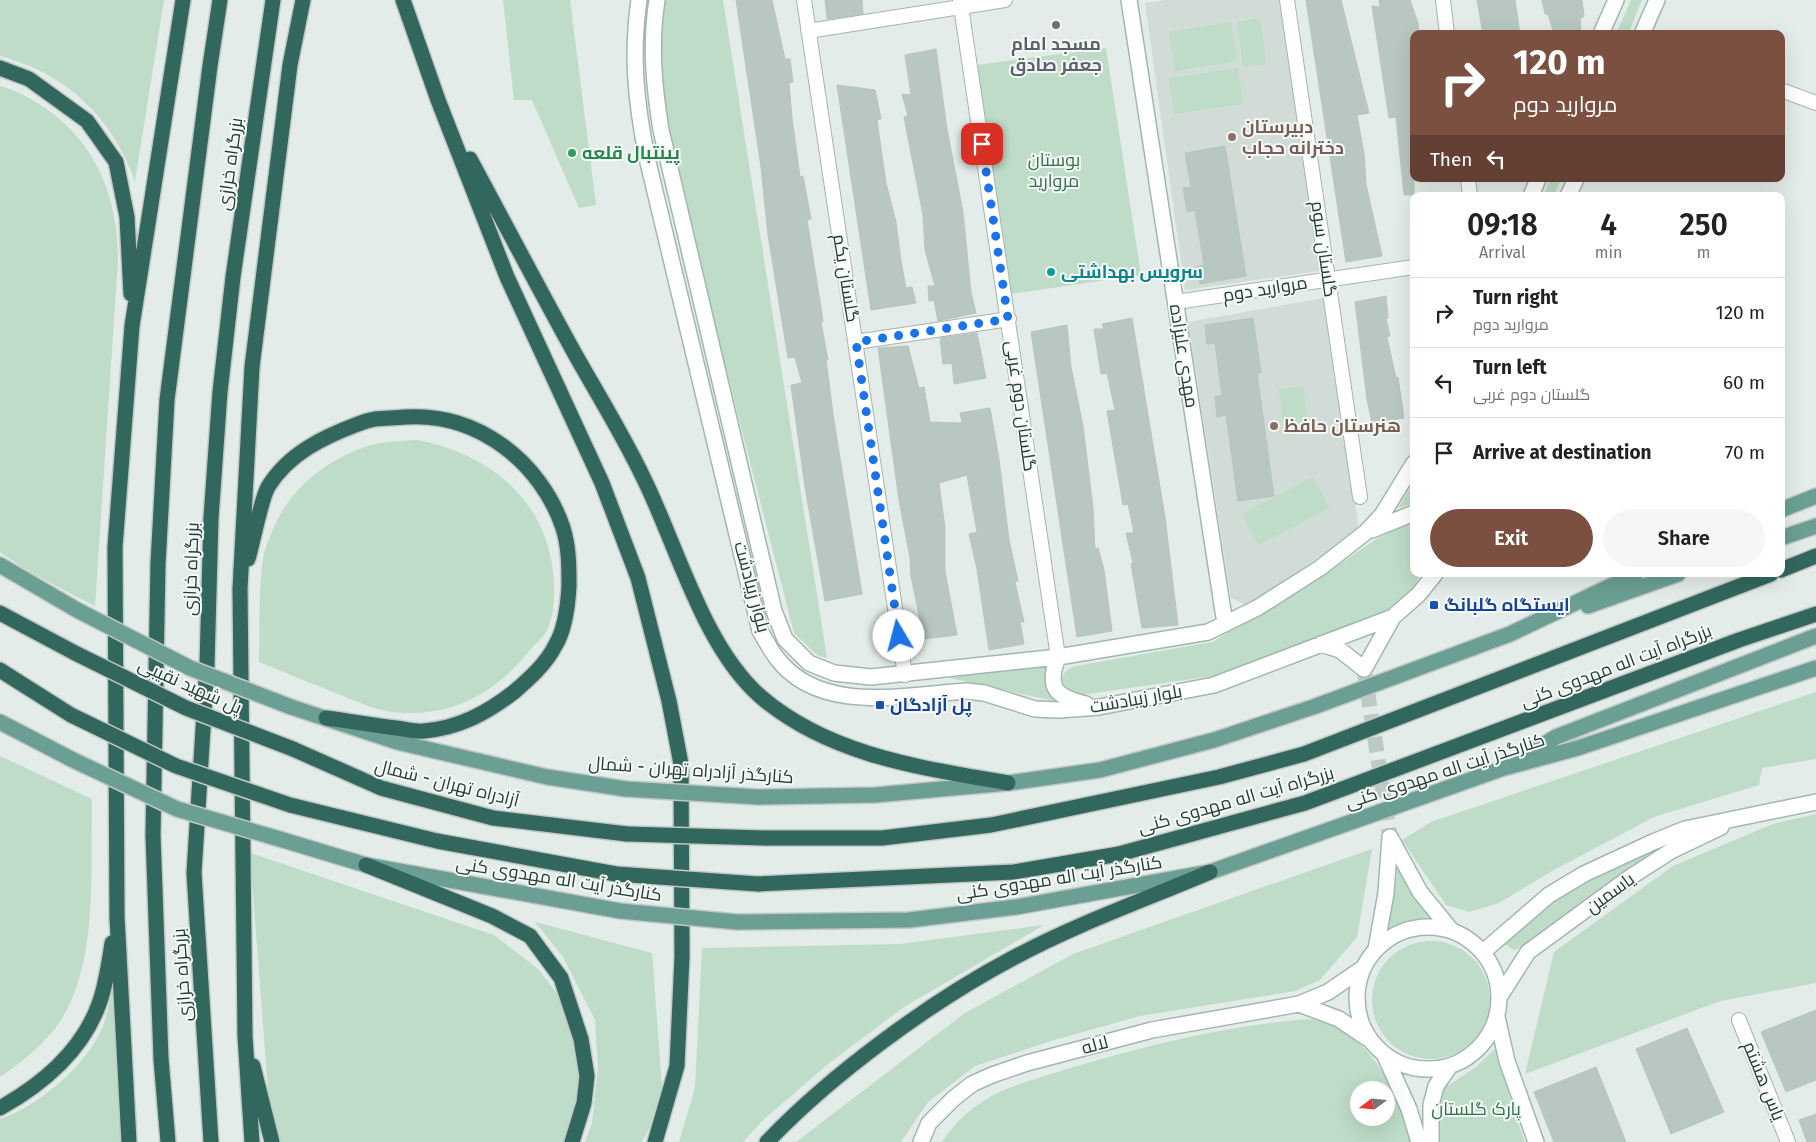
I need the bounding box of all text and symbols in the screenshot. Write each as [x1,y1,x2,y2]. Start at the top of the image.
marker: مسجد امام جعفر صادق [1050,19,1062,31]
place label: مسجد امام جعفر صادق [1010,33,1102,76]
text: 120 m [1513,41,1606,83]
icon: right [1430,50,1495,115]
text: مروارید دوم [1513,91,1617,118]
street label: بزرگراه خرازی [213,116,247,212]
place label: دبیرستان دخترانه حجاب [1242,116,1344,159]
pin [961,123,1003,165]
icon: arrive [968,130,996,158]
marker: دبیرستان دخترانه حجاب [1226,131,1238,143]
place label: پینتبال قلعه [582,142,680,165]
icon: left [1482,145,1510,173]
marker: پینتبال قلعه [566,147,578,159]
text: Then [1430,148,1472,171]
park label: بوستان مروارید [1028,149,1080,192]
street label: گلستان سوم [1305,199,1342,299]
text: 09:18 [1467,207,1538,243]
text: 4 [1600,207,1617,243]
text: 250 [1679,207,1728,243]
street label: گلستان یکم [827,232,864,324]
text: Arrival [1479,243,1526,262]
text: min [1595,243,1622,262]
text: m [1697,243,1711,262]
place label: سرویس بهداشتی [1061,261,1203,283]
marker: سرویس بهداشتی [1045,266,1057,278]
street label: مروارید دوم [1221,271,1309,308]
text: Turn right [1473,286,1558,309]
icon: right [1430,299,1458,327]
text: 120 m [1715,301,1765,324]
street label: مهدی علیزاده [1165,302,1203,410]
text: مروارید دوم [1473,315,1549,334]
street label: گلستان دوم غربی [1000,339,1041,473]
text: Turn left [1473,356,1547,379]
icon: left [1430,369,1458,397]
text: 60 m [1723,371,1765,394]
text: گلستان دوم غربی [1473,385,1590,404]
place label: هنرستان حافظ [1284,415,1401,437]
marker: هنرستان حافظ [1268,420,1280,432]
icon: arrive [1430,439,1458,467]
text: Arrive at destination [1473,441,1652,464]
text: 70 m [1725,441,1765,464]
button: Exit [1430,509,1593,567]
button: Share [1603,509,1765,567]
street label: بزرگراه خرازی [178,522,204,616]
street label: بلوار زیبادشت [729,539,775,635]
place label: ایستگاه گلبانگ [1444,594,1570,616]
marker: ایستگاه گلبانگ [1428,599,1440,611]
position arrow [872,609,924,661]
street label: بزرگراه آیت اله مهدوی کنی [1517,619,1715,713]
street label: پل شهید نقیبی [134,653,246,720]
street label: بلوار زیبادشت [1088,680,1184,718]
place label: پل آزادگان [890,694,972,717]
marker: پل آزادگان [874,699,886,711]
street label: کنارگذر آیت اله مهدوی کنی [1343,728,1547,814]
street label: کنارگذر آزادراه تهران - شمال [588,752,794,788]
street label: آزادراه تهران - شمال [373,754,522,812]
street label: بزرگراه آیت اله مهدوی کنی [1135,761,1337,839]
street label: کنارگذر آیت اله مهدوی کنی [954,851,1164,905]
street label: کنارگذر آیت اله مهدوی کنی [454,852,664,906]
street label: یاسمین [1581,868,1639,918]
street label: بزرگراه خرازی [168,927,196,1023]
street label: لاله [1079,1031,1111,1059]
street label: یاس هشتم [1737,1038,1790,1124]
north arrow [1350,1081,1395,1126]
map controls [1350,1081,1395,1126]
park label: پارک گلستان [1431,1098,1521,1121]

